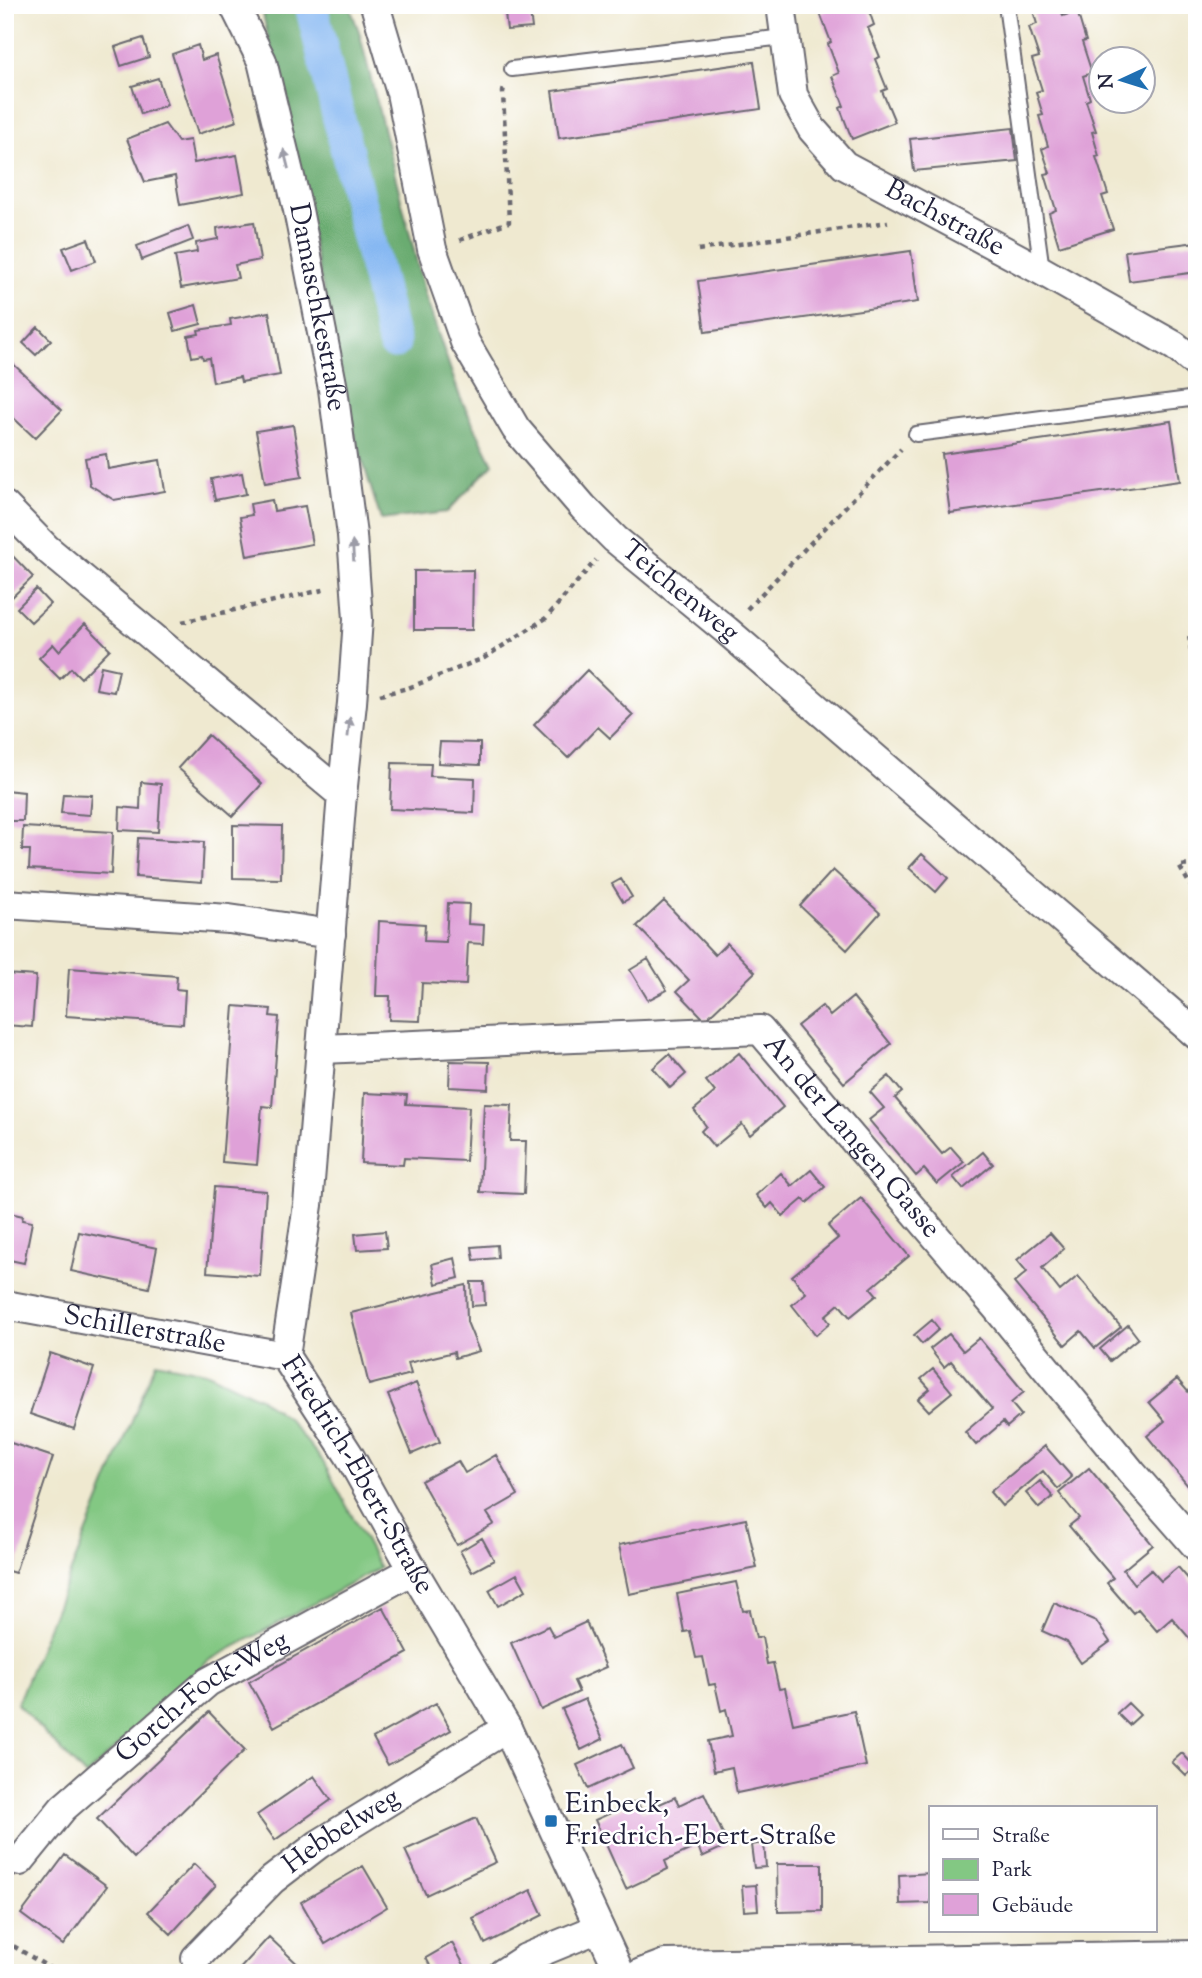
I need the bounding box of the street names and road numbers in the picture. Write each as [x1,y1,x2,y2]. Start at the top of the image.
street label: Bachstraße [877,170,1012,267]
street label: Damaschkestraße [277,200,356,414]
street label: Teichenweg [612,531,748,653]
street label: An der Langen Gasse [753,1026,950,1248]
street label: Schillerstraße [60,1296,229,1365]
street label: Friedrich-Ebert-Straße [270,1348,443,1602]
street label: Gorch-Fock-Weg [107,1621,296,1773]
street label: Hebbelweg [275,1779,408,1884]

